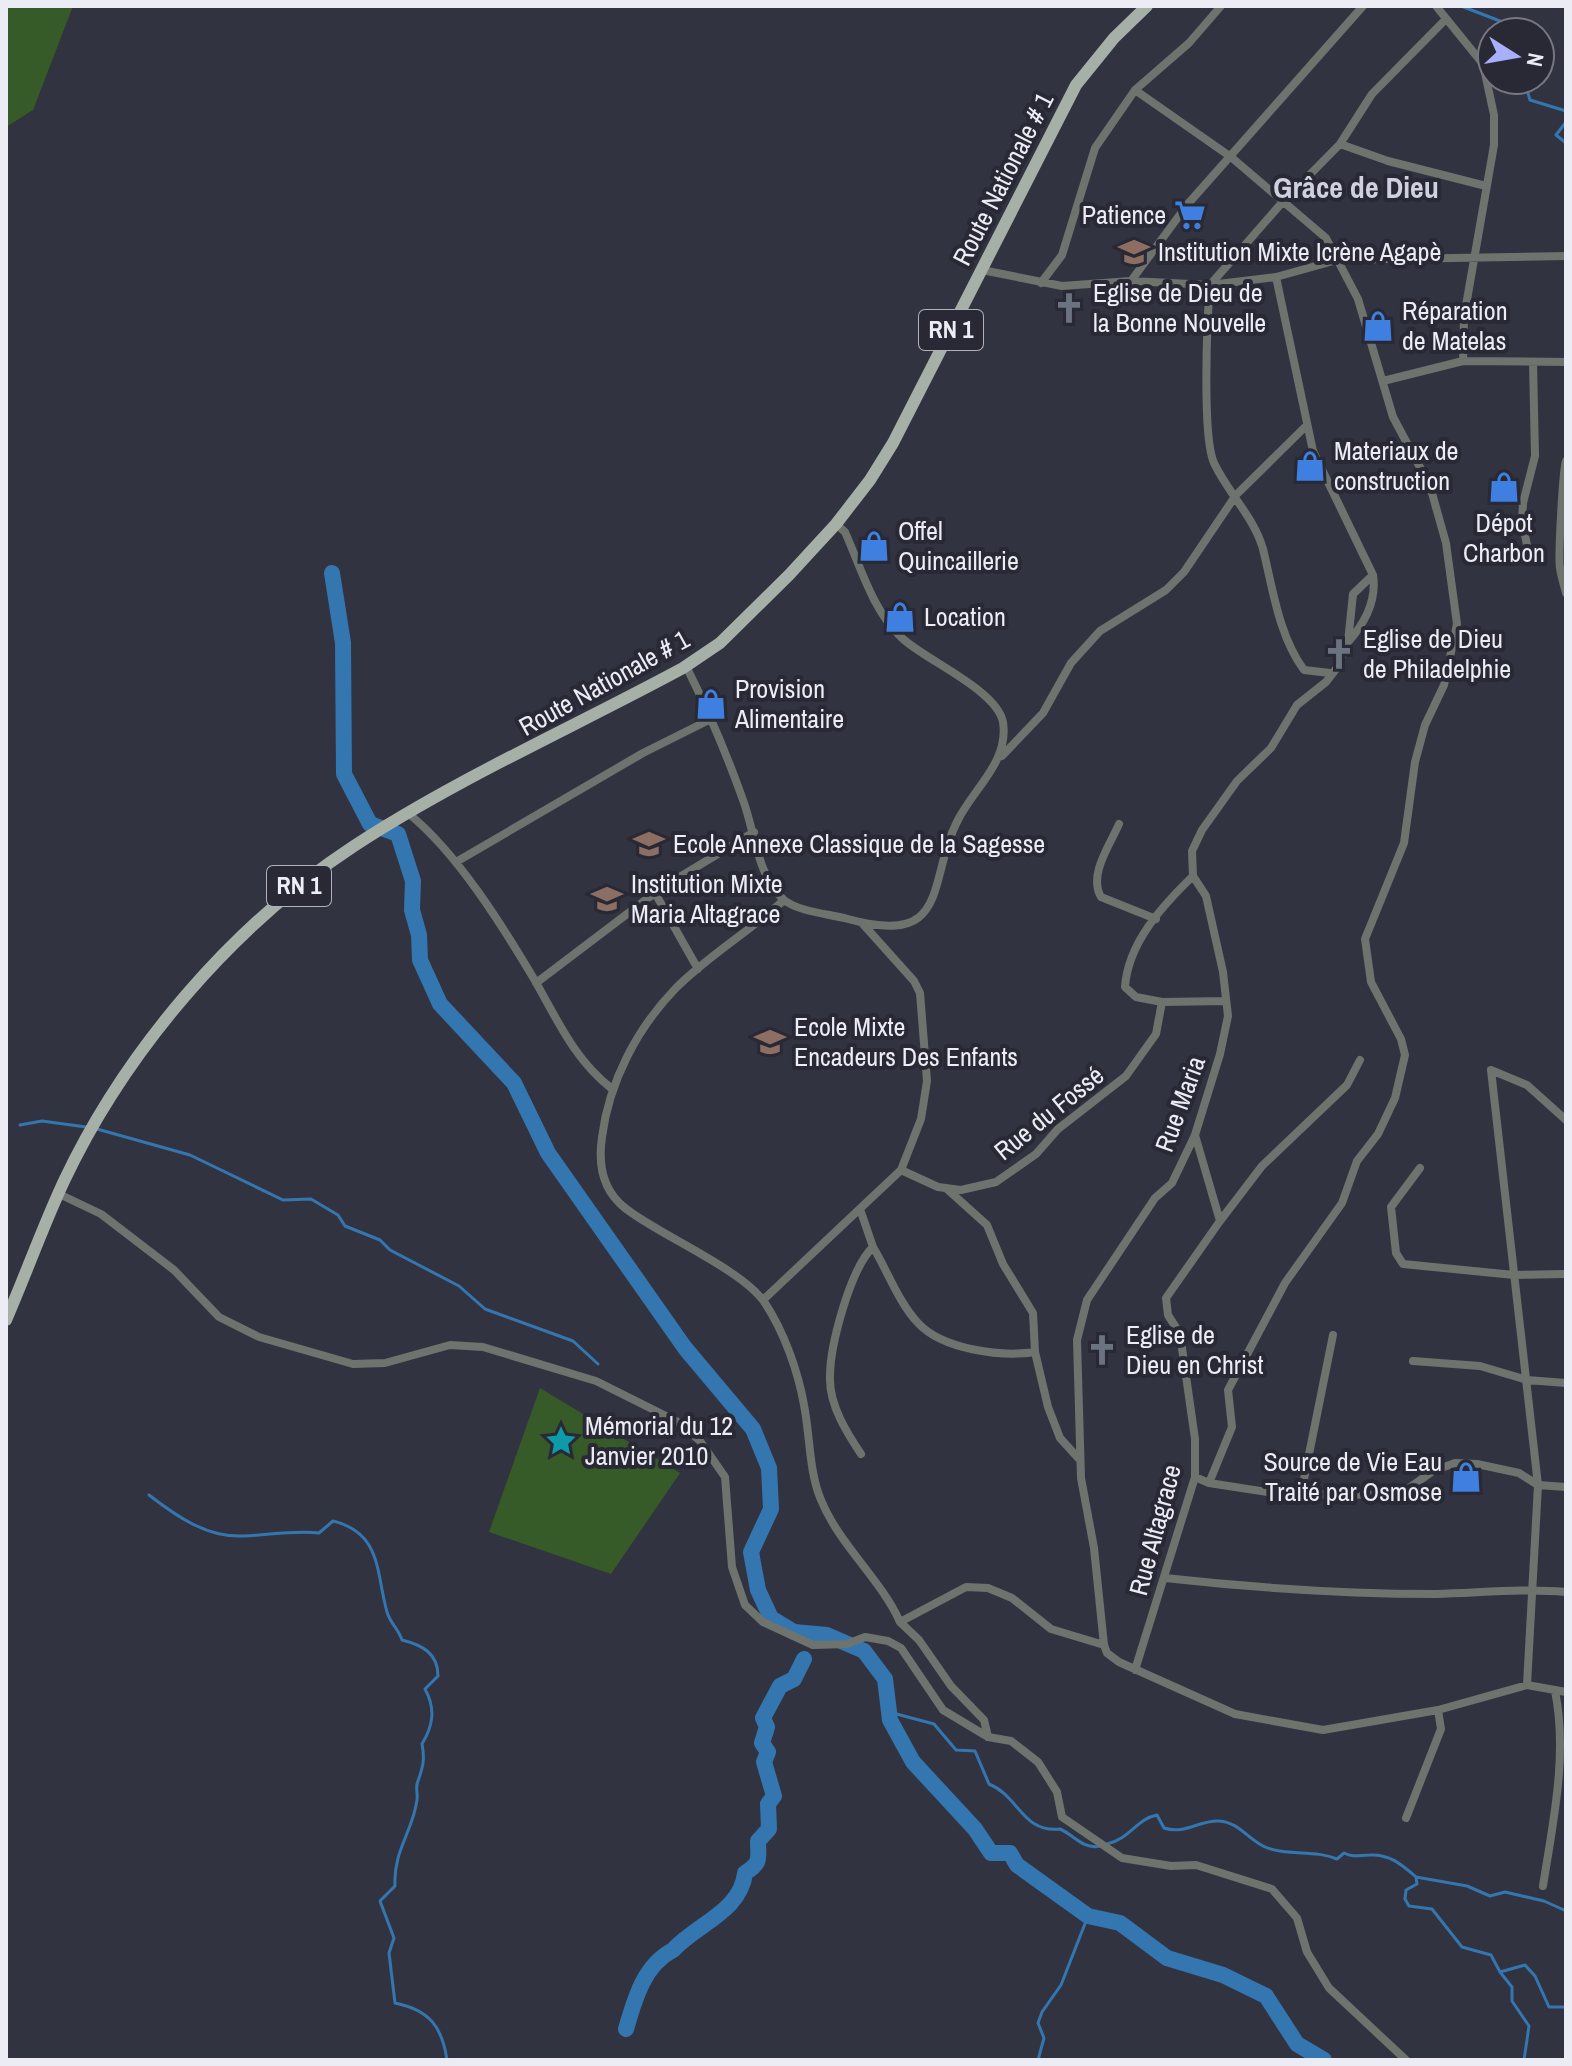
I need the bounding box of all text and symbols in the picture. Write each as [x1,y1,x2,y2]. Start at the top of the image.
north arrow [1476,16,1556,96]
text: N [1520,51,1552,69]
street label: Route Nationale # 1 [944,86,1061,271]
district label: Grâce de Dieu [1273,167,1439,207]
place label: Patience [1082,197,1166,232]
supermarket icon: Patience [1173,198,1207,232]
place label: Institution Mixte Icrène Agapè [1158,234,1441,269]
school or university icon: Institution Mixte Icrène Agapè [1117,235,1151,269]
place label: Eglise de Dieu de la Bonne Nouvelle [1093,275,1266,340]
church icon: Eglise de Dieu de la Bonne Nouvelle [1052,291,1086,325]
place label: Réparation de Matelas [1402,293,1507,358]
shop icon: Réparation de Matelas [1361,309,1395,343]
road number: RN 1 [919,310,983,350]
place label: Materiaux de construction [1334,433,1458,498]
shop icon: Materiaux de construction [1293,449,1327,483]
shop icon: Dépot Charbon [1487,470,1521,504]
place label: Dépot Charbon [1463,505,1545,570]
place label: Offel Quincaillerie [898,513,1019,578]
shop icon: Offel Quincaillerie [857,529,891,563]
place label: Location [924,599,1006,634]
shop icon: Location [883,600,917,634]
street label: Route Nationale # 1 [512,621,695,744]
place label: Eglise de Dieu de Philadelphie [1363,621,1511,686]
church icon: Eglise de Dieu de Philadelphie [1322,637,1356,671]
place label: Provision Alimentaire [734,671,844,736]
shop icon: Provision Alimentaire [694,687,728,721]
place label: Ecole Annexe Classique de la Sagesse [673,826,1045,861]
school or university icon: Ecole Annexe Classique de la Sagesse [632,827,666,861]
road number: RN 1 [267,866,331,906]
place label: Institution Mixte Maria Altagrace [631,866,783,931]
school or university icon: Institution Mixte Maria Altagrace [590,882,624,916]
place label: Ecole Mixte Encadeurs Des Enfants [794,1009,1018,1074]
school or university icon: Ecole Mixte Encadeurs Des Enfants [753,1025,787,1059]
street label: Rue Maria [1146,1051,1213,1157]
street label: Rue du Fossé [986,1058,1111,1168]
place label: Eglise de Dieu en Christ [1126,1317,1264,1382]
church icon: Eglise de Dieu en Christ [1085,1333,1119,1367]
place label: Mémorial du 12 Janvier 2010 [585,1408,733,1473]
place icon: Mémorial du 12 Janvier 2010 [544,1424,578,1458]
place label: Source de Vie Eau Traité par Osmose [1263,1444,1442,1509]
shop icon: Source de Vie Eau Traité par Osmose [1449,1460,1483,1494]
street label: Rue Altagrace [1120,1461,1189,1599]

